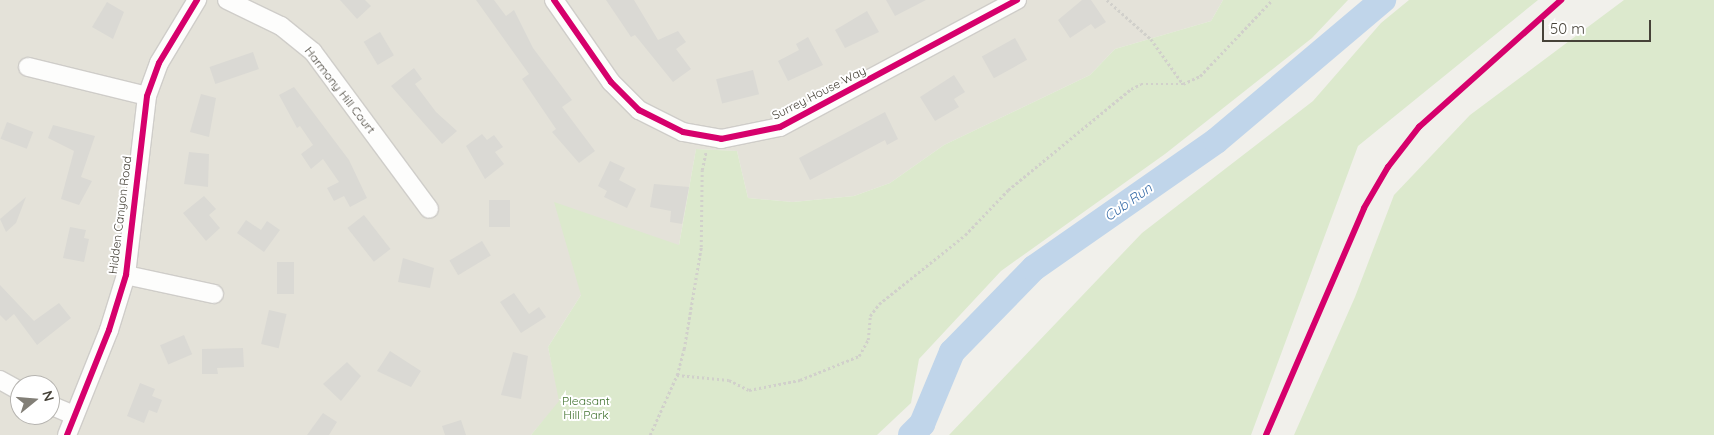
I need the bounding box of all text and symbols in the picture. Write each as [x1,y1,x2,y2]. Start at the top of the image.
scale bar [1544,10,1653,42]
text: 50 m [1550,19,1585,38]
street label: Harmony Hill Court [302,44,378,136]
street label: Surrey House Way [770,63,868,123]
street label: Hidden Canyon Road [106,155,134,275]
water label: Cub Run [1101,179,1155,225]
north arrow [10,375,60,425]
text: N [38,388,58,403]
park label: Pleasant Hill Park [562,394,610,422]

